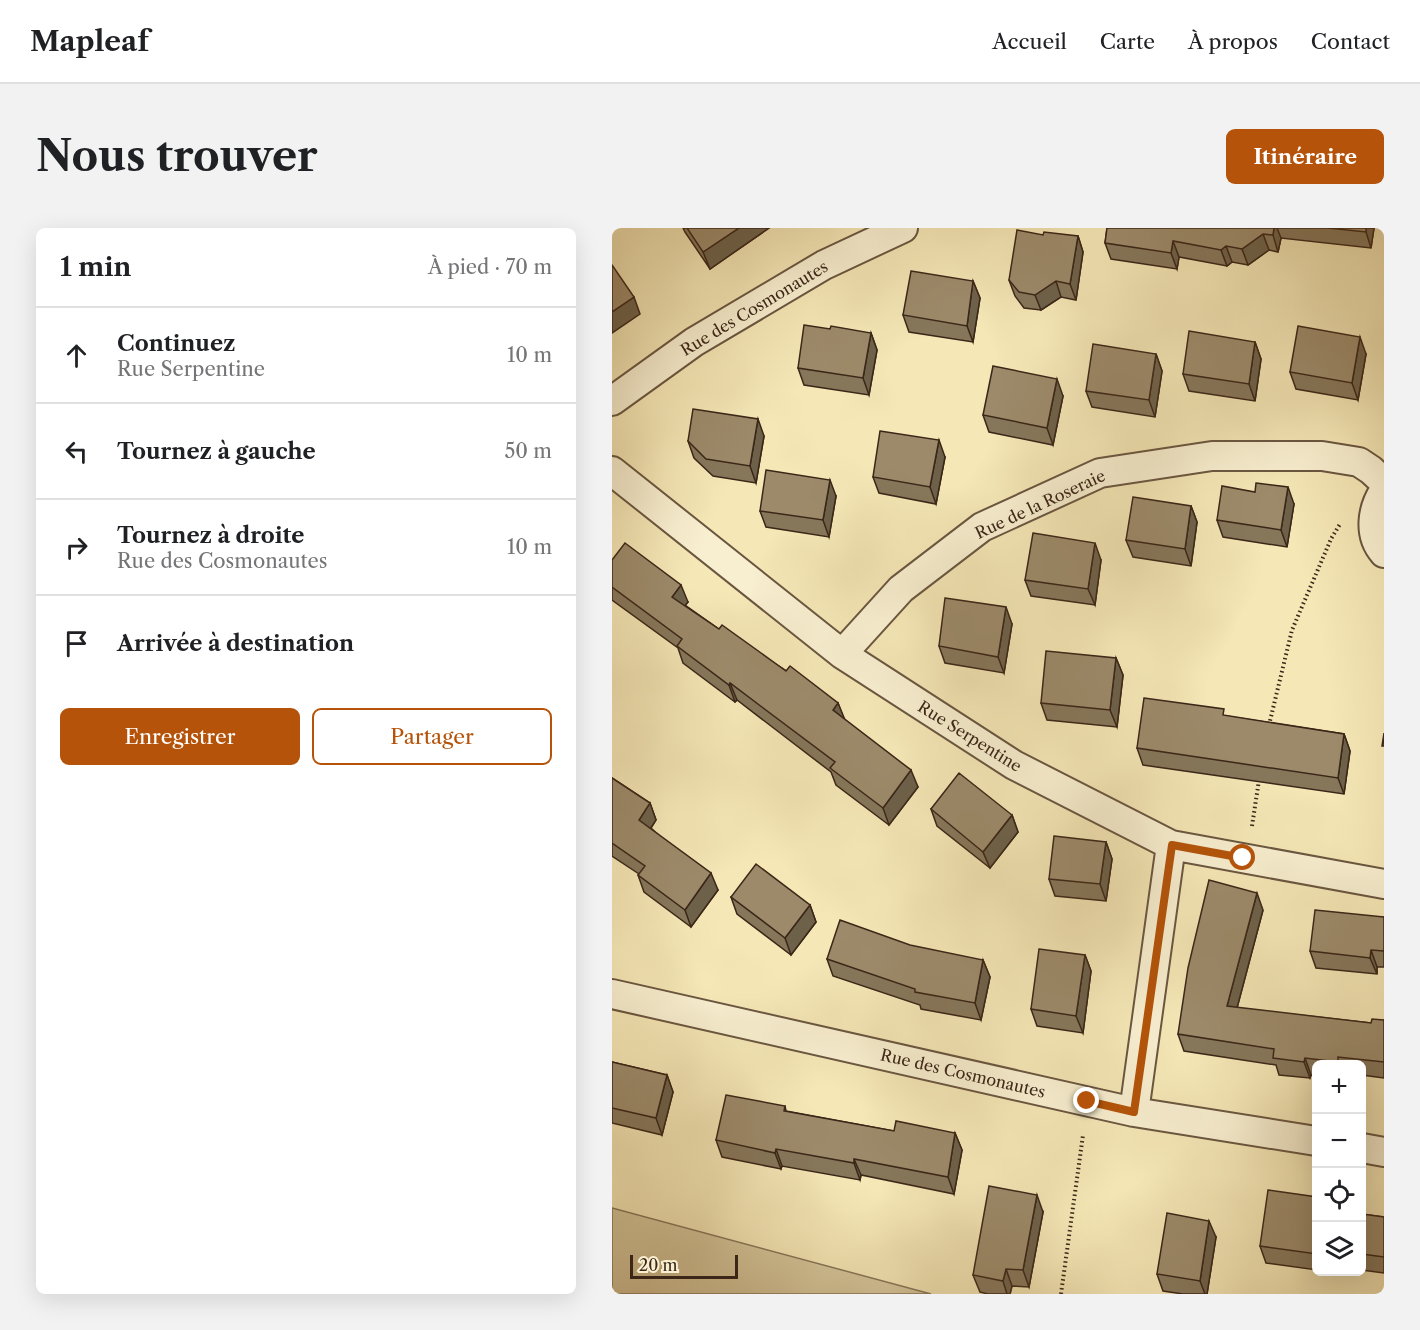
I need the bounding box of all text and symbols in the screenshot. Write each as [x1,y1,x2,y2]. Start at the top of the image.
text: Mapleaf [30,24,149,58]
text: Accueil [992,29,1067,54]
text: Carte [1100,29,1155,54]
text: À propos [1188,29,1278,54]
text: Contact [1311,29,1390,54]
button: Itinéraire [1226,129,1384,184]
text: Nous trouver [36,130,318,182]
text: 1 min [60,251,131,283]
text: À pied · 70 m [428,255,552,279]
street label: Rue des Cosmonautes [677,256,831,360]
text: Continuez [117,330,236,357]
icon: ahead [60,339,93,372]
text: 10 m [507,343,552,367]
text: Rue Serpentine [117,357,265,381]
icon: left [60,435,93,468]
text: Tournez à gauche [117,438,316,465]
text: 50 m [505,439,552,463]
street label: Rue de la Roseraie [972,465,1108,543]
text: Tournez à droite [117,522,304,549]
icon: right [60,531,93,564]
text: 10 m [507,535,552,559]
text: Rue des Cosmonautes [117,549,328,573]
icon: arrive [60,627,93,660]
text: Arrivée à destination [117,630,354,657]
street label: Rue Serpentine [914,696,1026,776]
button: Enregistrer [60,708,300,765]
button: Partager [312,708,552,765]
route start [1229,844,1255,870]
street label: Rue des Cosmonautes [879,1044,1047,1102]
map controls [1312,1060,1366,1276]
button: + [1312,1060,1366,1114]
route end [1073,1087,1099,1113]
button: − [1312,1114,1366,1168]
button: locate [1312,1168,1366,1222]
button: layers [1312,1222,1366,1276]
scale bar [630,1252,738,1280]
text: 20 m [639,1255,678,1275]

